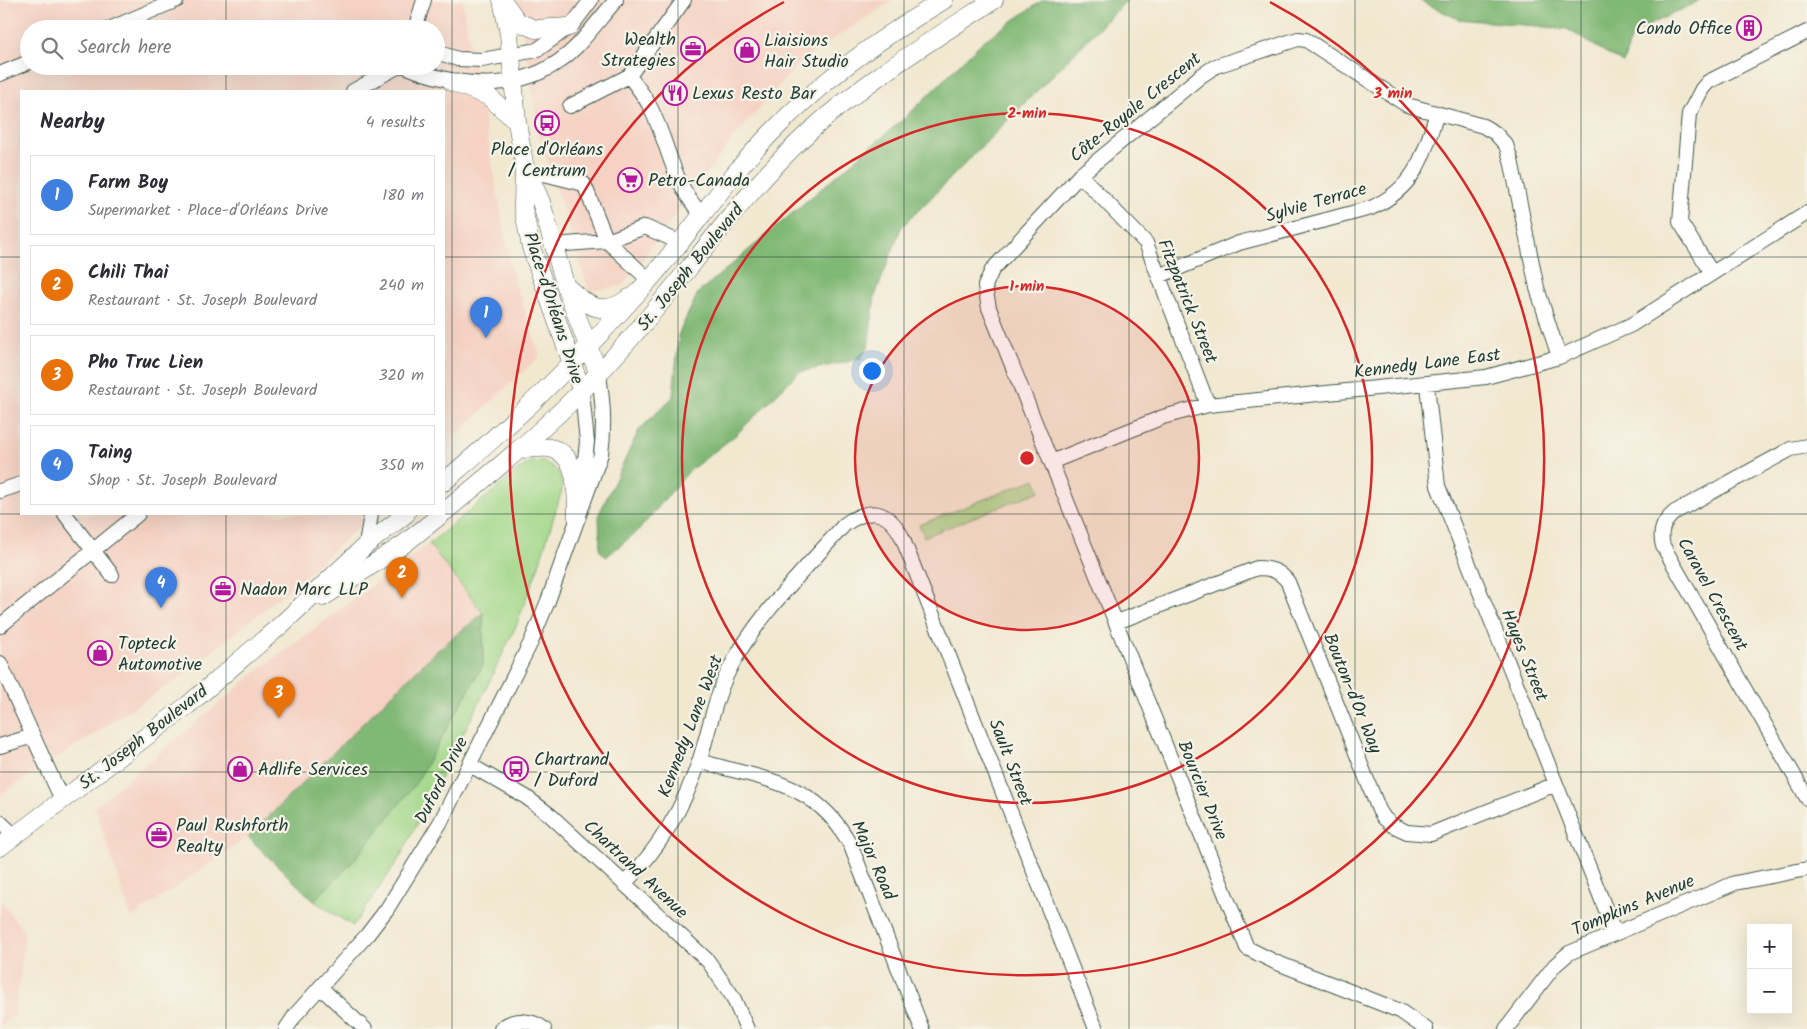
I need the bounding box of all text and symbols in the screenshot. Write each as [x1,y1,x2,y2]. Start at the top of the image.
place label: Condo Office [1636,15,1732,44]
building icon: Condo Office [1736,15,1762,41]
search box [20,20,445,75]
place label: Wealth Strategies [601,26,676,76]
place label: Liaisions Hair Studio [764,27,849,77]
text: Search here [78,33,172,63]
icon: search [38,34,66,62]
office icon: Wealth Strategies [680,36,706,62]
shop icon: Liaisions Hair Studio [734,37,760,63]
street label: Côte-Royale Crescent [1064,45,1209,171]
restaurant icon: Lexus Resto Bar [662,80,688,106]
place label: Lexus Resto Bar [692,80,817,109]
text: 3 min [1373,82,1412,106]
text: 2 min [1007,102,1047,126]
text: Nearby [40,106,105,139]
text: 4 results [366,110,425,135]
bus stop icon: Place d'Orléans / Centrum [534,110,560,136]
place label: Place d'Orléans / Centrum [491,136,604,186]
supermarket icon: Petro-Canada [617,167,643,193]
place label: Petro-Canada [648,167,750,196]
text: Farm Boy [88,168,168,198]
street label: Sylvie Terrace [1263,175,1370,232]
text: 1 [55,183,59,208]
text: 180 m [382,183,424,208]
street label: St. Joseph Boulevard [630,197,753,338]
text: Supermarket · Place-d'Orléans Drive [88,198,328,223]
street label: Place-d'Orléans Drive [514,229,591,388]
street label: Fitzpatrick Street [1148,235,1225,369]
text: Chili Thai [88,258,168,288]
text: 2 [52,273,62,298]
text: 240 m [379,273,424,298]
text: 1 min [1010,275,1044,299]
text: Restaurant · St. Joseph Boulevard [88,288,317,313]
pin: 1 [470,297,502,338]
street label: Kennedy Lane East [1352,341,1503,388]
text: Pho Truc Lien [88,348,203,378]
your location [859,358,885,384]
text: 3 [53,363,61,388]
text: 320 m [378,363,424,388]
text: Restaurant · St. Joseph Boulevard [88,378,317,403]
text: Taing [88,438,133,468]
centre of rings [1018,449,1036,467]
text: 4 [53,453,61,478]
text: 350 m [379,453,424,478]
text: Shop · St. Joseph Boulevard [88,468,277,493]
street label: Caravel Crescent [1668,533,1755,658]
pin: 2 [386,557,418,598]
pin: 4 [145,567,177,608]
office icon: Nadon Marc LLP [210,576,236,602]
place label: Nadon Marc LLP [240,576,369,605]
street label: Hayes Street [1492,605,1556,707]
street label: Bouton-d'Or Way [1314,629,1389,759]
place label: Topteck Automotive [118,630,202,680]
shop icon: Topteck Automotive [87,640,113,666]
street label: Kennedy Lane West [651,650,732,802]
pin: 3 [263,677,295,718]
street label: St. Joseph Boulevard [73,678,216,798]
street label: Sault Street [980,715,1040,811]
street label: Duford Drive [408,732,477,830]
street label: Bourcier Drive [1168,736,1235,845]
place label: Chartrand / Duford [534,746,610,796]
shop icon: Adlife Services [227,756,253,782]
place label: Adlife Services [258,756,368,785]
bus stop icon: Chartrand / Duford [503,756,529,782]
place label: Paul Rushforth Realty [176,812,288,862]
street label: Chartrand Avenue [576,813,694,927]
street label: Major Road [842,816,904,906]
office icon: Paul Rushforth Realty [146,822,172,848]
street label: Tompkins Avenue [1568,867,1700,945]
map controls [1747,924,1792,1014]
button: + [1747,924,1792,969]
button: − [1747,969,1792,1014]

